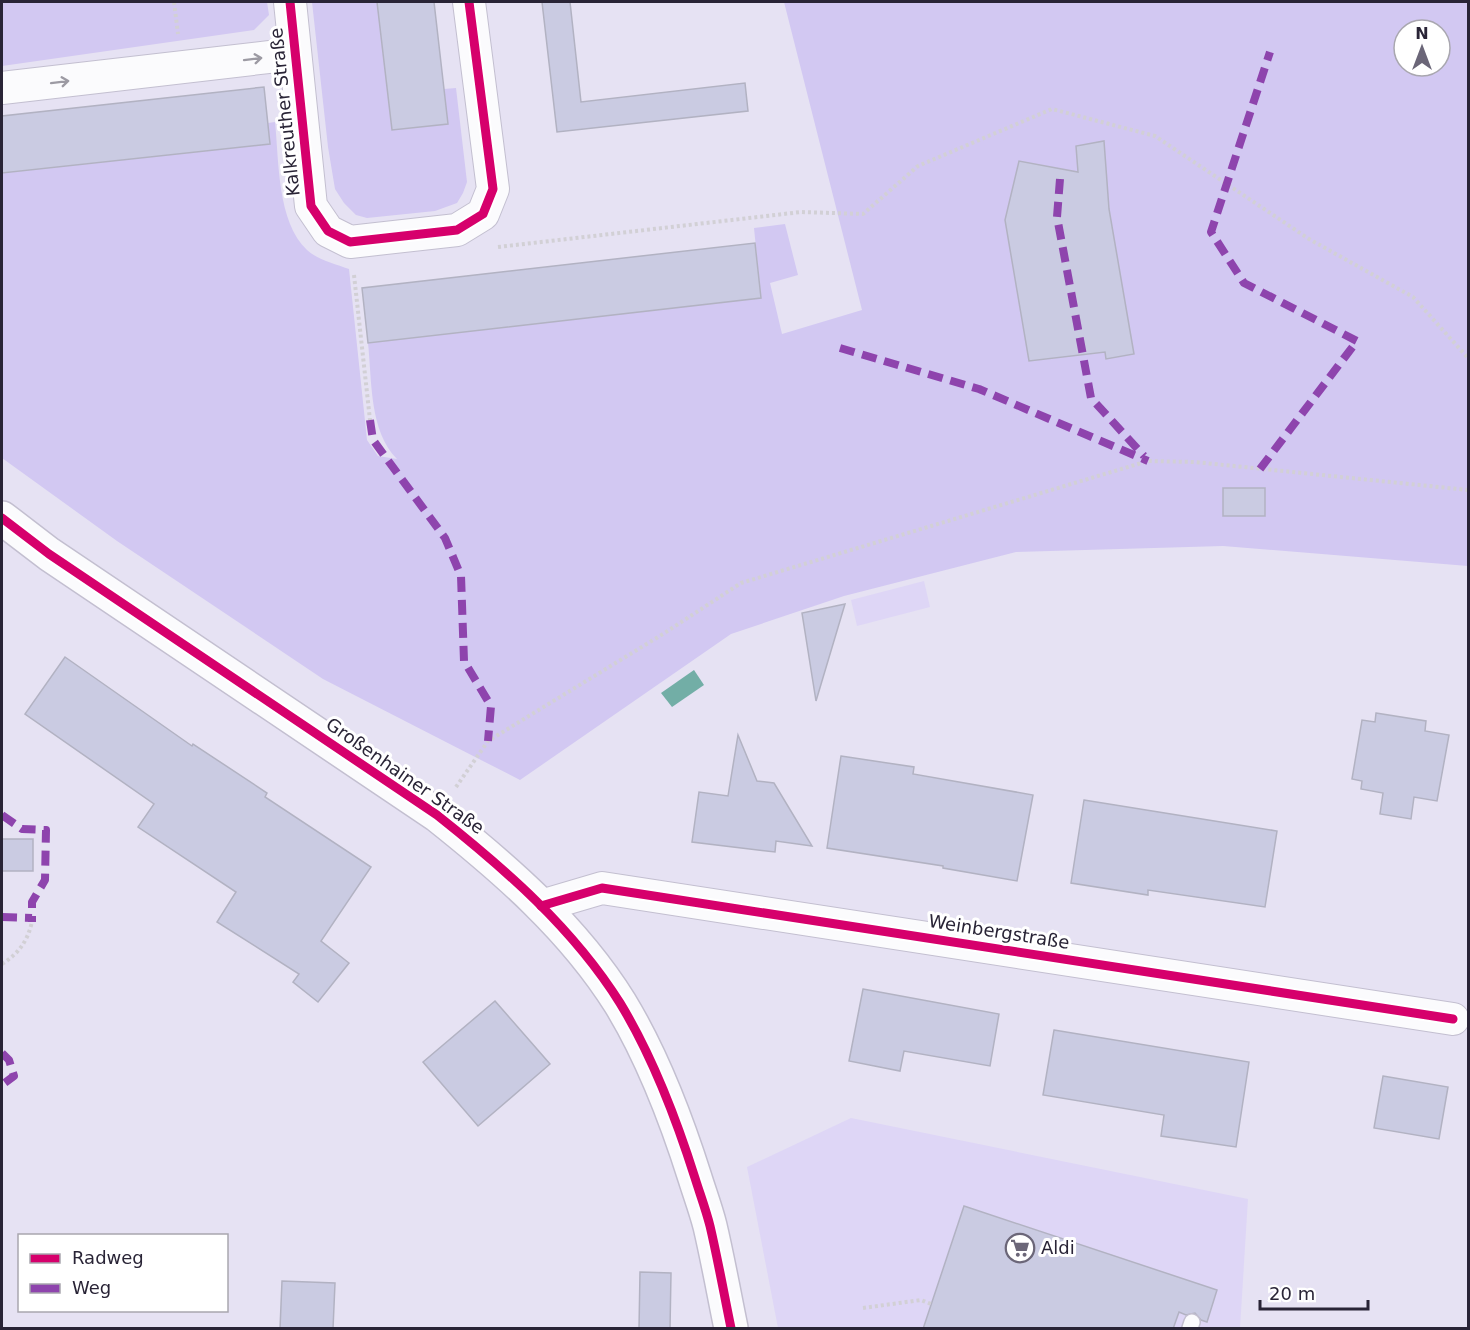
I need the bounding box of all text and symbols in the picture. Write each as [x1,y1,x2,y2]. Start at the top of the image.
north arrow [1392,18,1452,78]
text: N [1415,24,1429,43]
street label: Kalkreuther Straße [265,27,304,197]
one-way arrow [243,53,263,64]
one-way arrow [49,76,69,87]
street label: Großenhainer Straße [322,713,488,838]
street label: Weinbergstraße [927,910,1071,953]
supermarket icon: Aldi [1004,1232,1036,1264]
legend [18,1234,228,1312]
place label: Aldi [1041,1237,1075,1258]
text: Radweg [72,1247,144,1268]
scale bar [1260,1273,1368,1311]
text: Weg [72,1277,111,1298]
text: 20 m [1269,1283,1315,1304]

